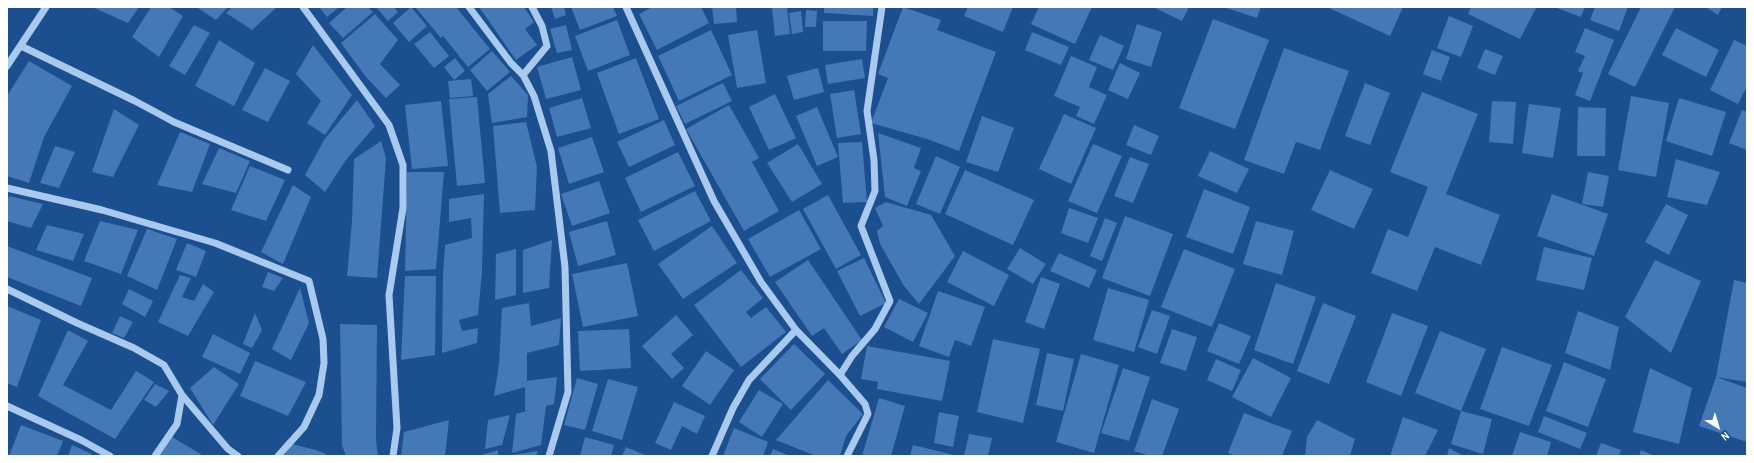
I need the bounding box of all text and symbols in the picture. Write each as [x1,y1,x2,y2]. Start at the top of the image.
north arrow [1698,407,1738,447]
text: N [1719,429,1732,444]

